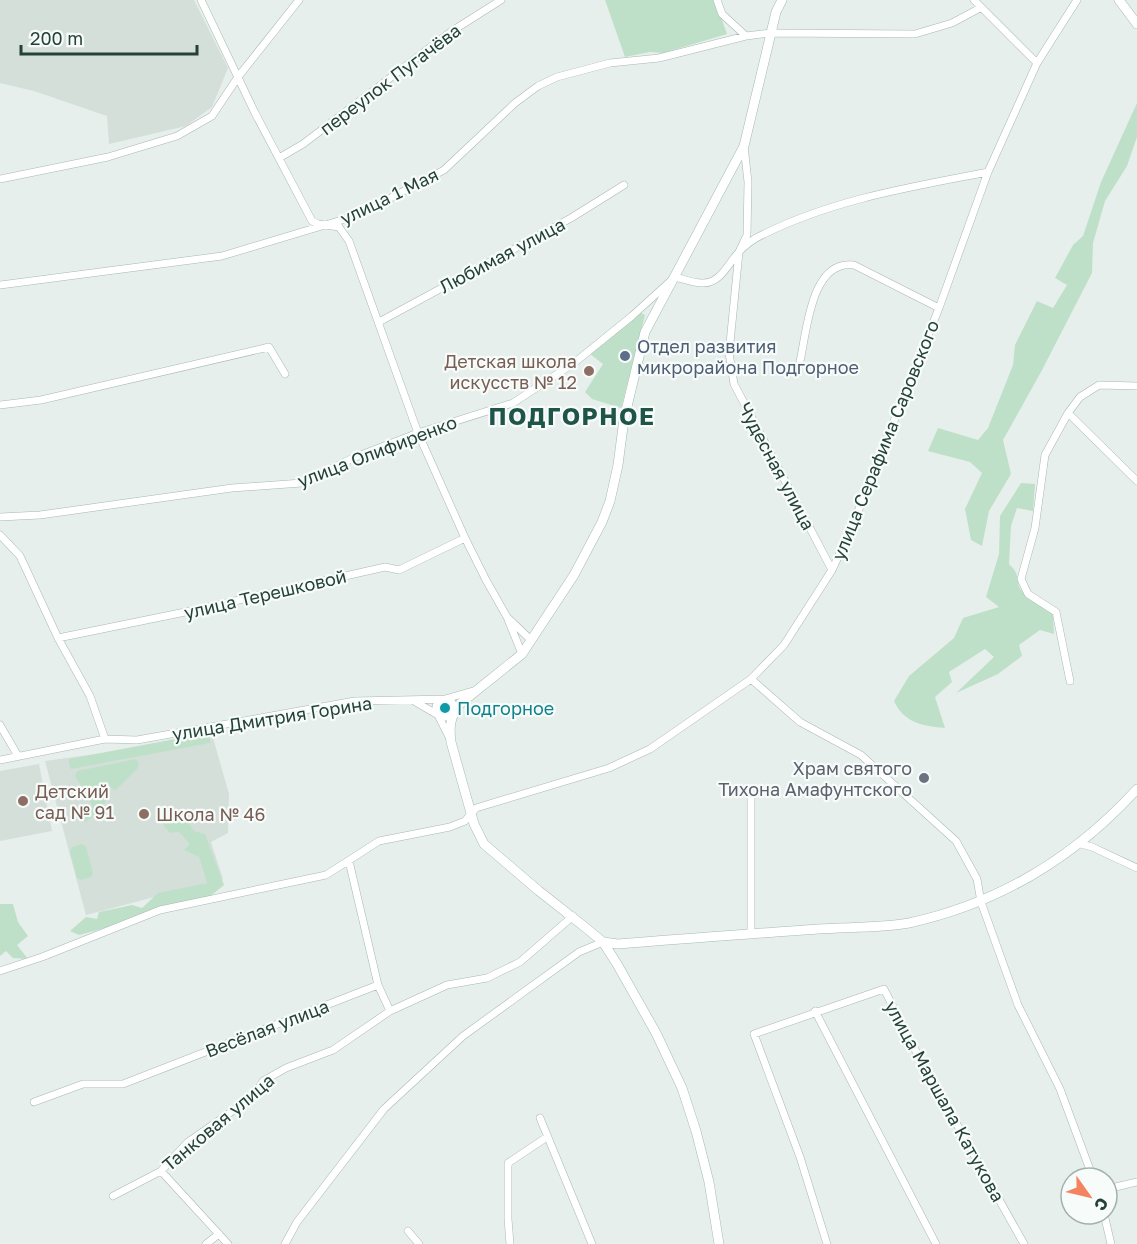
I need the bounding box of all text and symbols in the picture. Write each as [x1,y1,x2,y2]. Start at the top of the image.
scale bar [21,18,196,56]
street label: переулок Пугачёва [315,19,465,139]
text: 200 m [30,27,83,49]
street label: улица 1 Мая [336,163,442,229]
street label: Любимая улица [435,213,569,297]
street label: улица Серафима Саровского [827,317,943,563]
place label: Отдел развития микрорайона Подгорное [637,335,859,378]
marker: Отдел развития микрорайона Подгорное [618,349,632,363]
place label: Детская школа искусств № 12 [444,350,577,393]
marker: Детская школа искусств № 12 [582,364,596,378]
street label: Чудесная улица [734,398,820,534]
district label: ПОДГОРНОЕ [489,401,655,430]
street label: улица Олифиренко [294,410,460,492]
street label: улица Терешковой [182,565,348,623]
street label: улица Дмитрия Горина [170,691,374,745]
place label: Подгорное [457,697,554,719]
marker: Подгорное [438,701,452,715]
place label: Храм святого Тихона Амафунтского [718,757,912,800]
marker: Храм святого Тихона Амафунтского [917,771,931,785]
place label: Детский сад № 91 [35,780,114,823]
marker: Детский сад № 91 [16,794,30,808]
place label: Школа № 46 [156,803,265,825]
marker: Школа № 46 [137,807,151,821]
street label: Весёлая улица [202,994,332,1062]
street label: улица Маршала Катукова [880,997,1010,1205]
street label: Танковая улица [158,1069,278,1175]
north arrow [1059,1166,1119,1226]
text: С [1090,1194,1113,1215]

